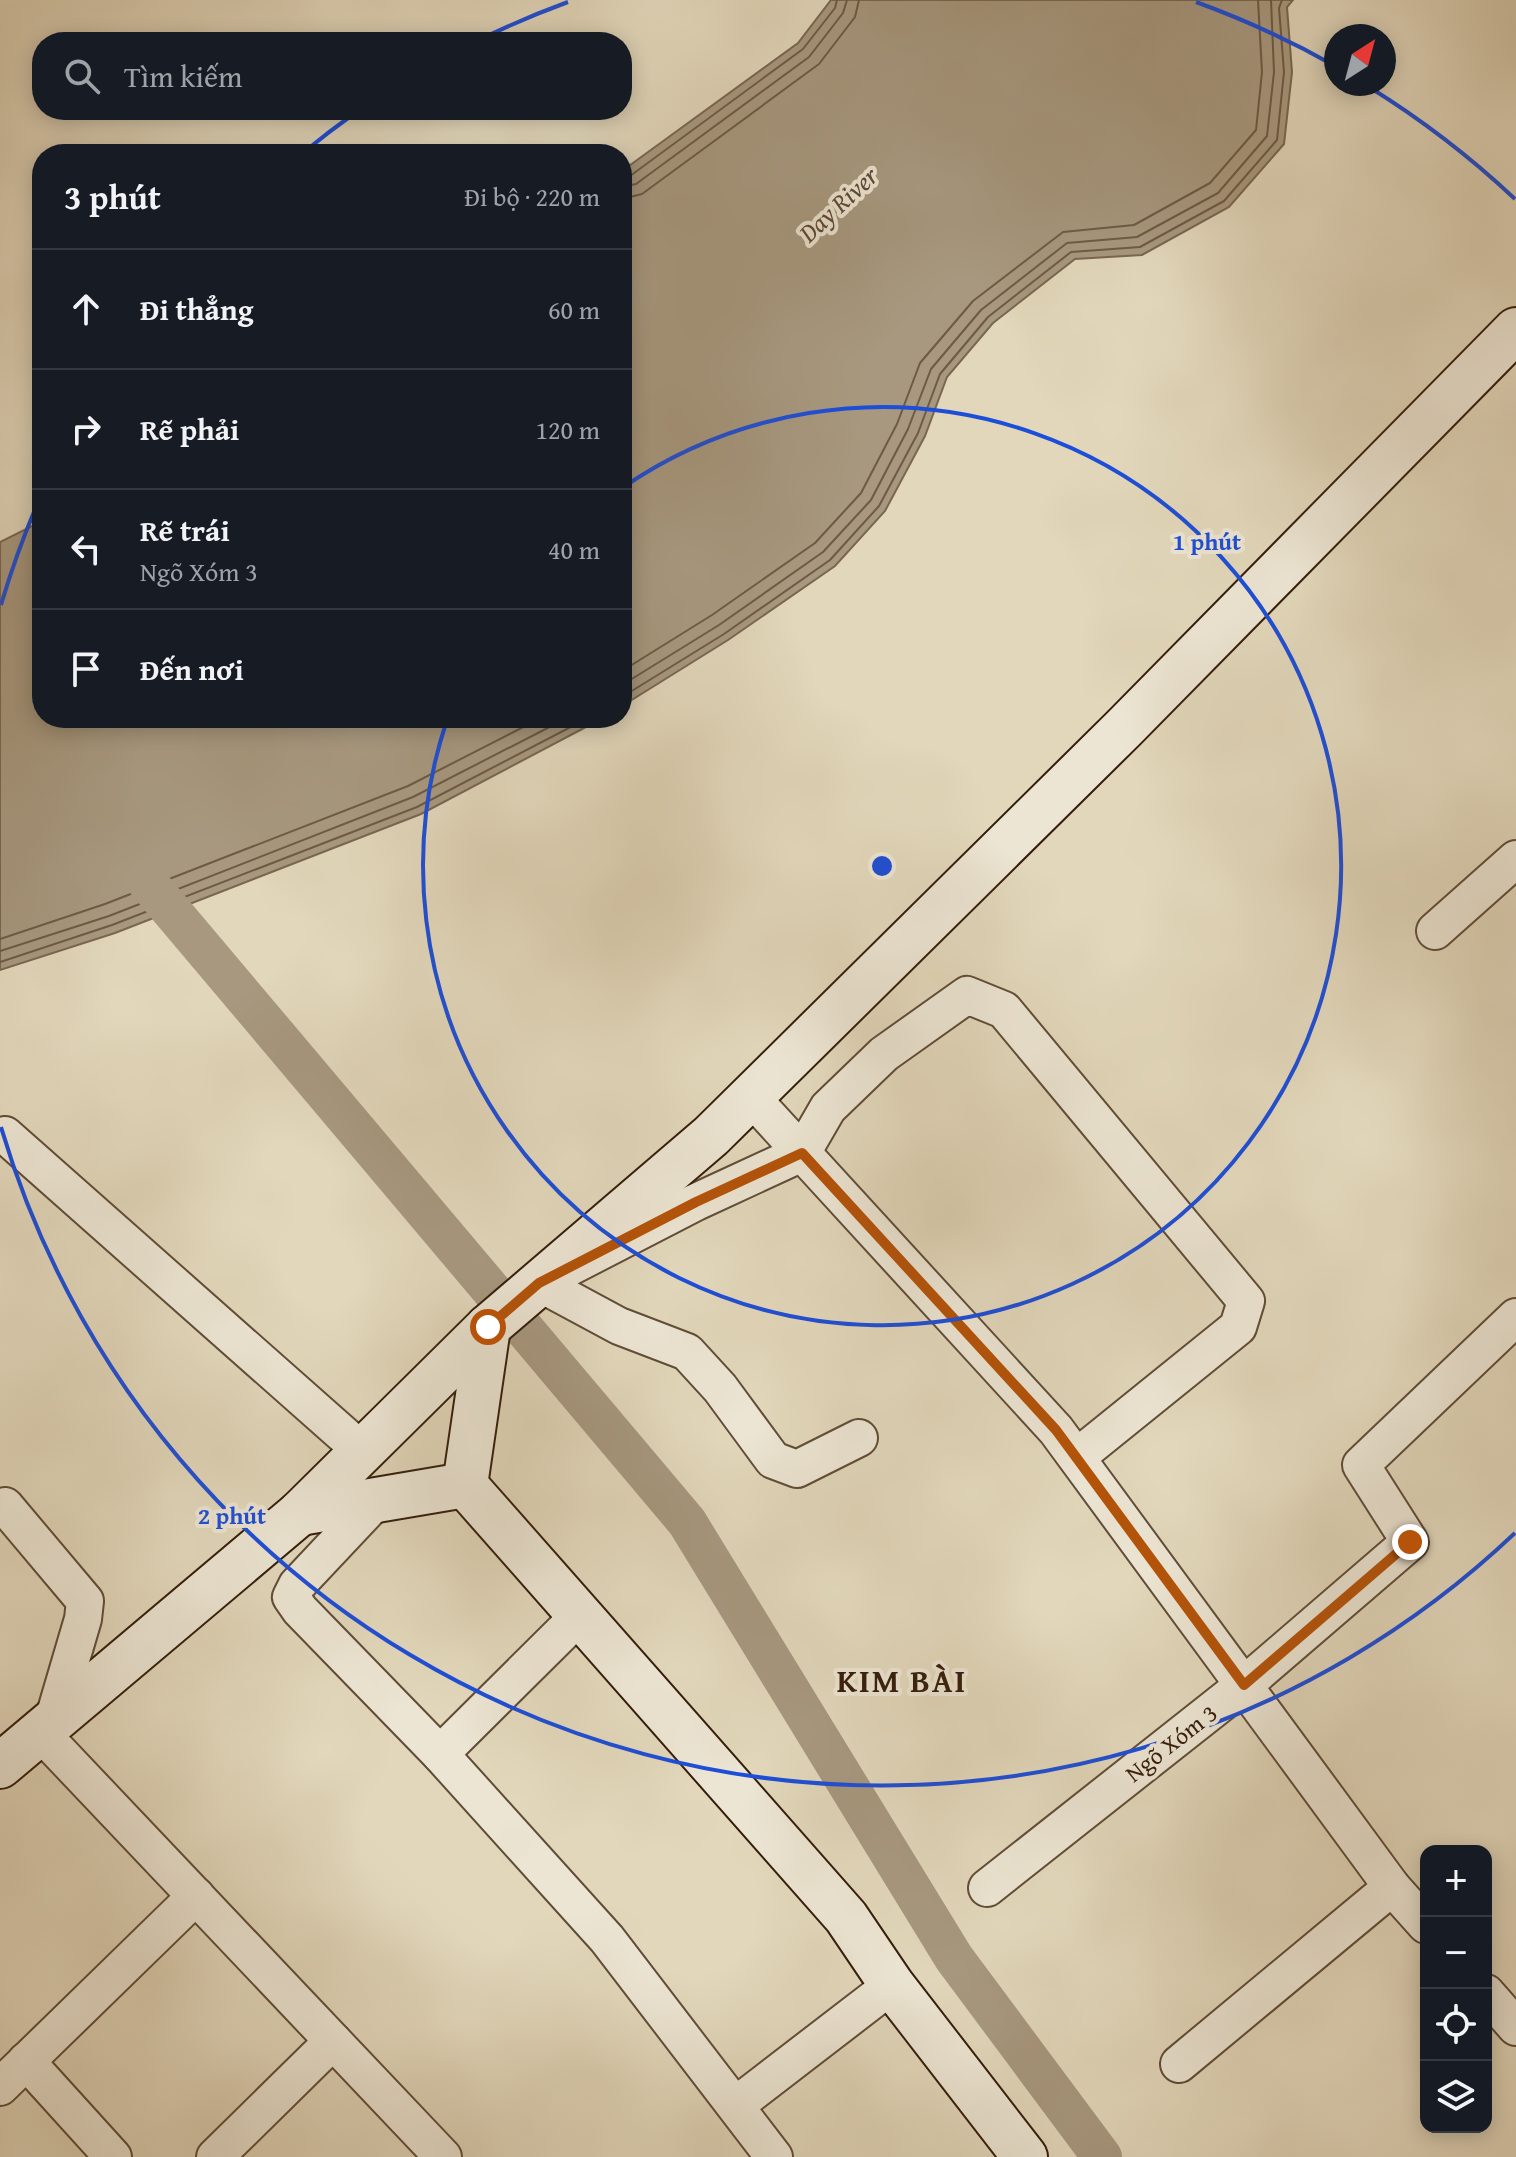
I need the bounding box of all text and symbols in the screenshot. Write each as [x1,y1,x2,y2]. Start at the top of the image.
north arrow [1324,24,1396,96]
search box [32,32,632,120]
icon: search [60,54,104,98]
text: Tìm kiếm [124,54,243,98]
water label: Day River [789,156,887,252]
text: 3 phút [64,172,161,221]
text: Đi bộ · 220 m [464,177,600,216]
icon: ahead [64,287,108,331]
text: Đi thẳng [140,287,253,331]
text: 60 m [548,290,600,329]
icon: right [64,407,108,451]
text: Rẽ phải [140,407,239,451]
text: 120 m [535,410,600,449]
text: Rẽ trái [140,508,230,552]
text: 1 phút [1173,524,1241,559]
icon: left [64,527,108,571]
text: 40 m [548,530,600,569]
text: Ngõ Xóm 3 [140,552,258,591]
icon: arrive [64,647,108,691]
text: Đến nơi [140,647,244,691]
centre of rings [868,852,896,880]
route start [470,1309,506,1345]
text: 2 phút [198,1498,266,1533]
route end [1392,1524,1428,1560]
district label: KIM BÀI [837,1657,967,1704]
street label: Ngõ Xóm 3 [1117,1696,1225,1790]
map controls [1420,1845,1492,2133]
button: + [1420,1845,1492,1917]
button: − [1420,1917,1492,1989]
button: locate [1420,1989,1492,2061]
button: layers [1420,2061,1492,2133]

